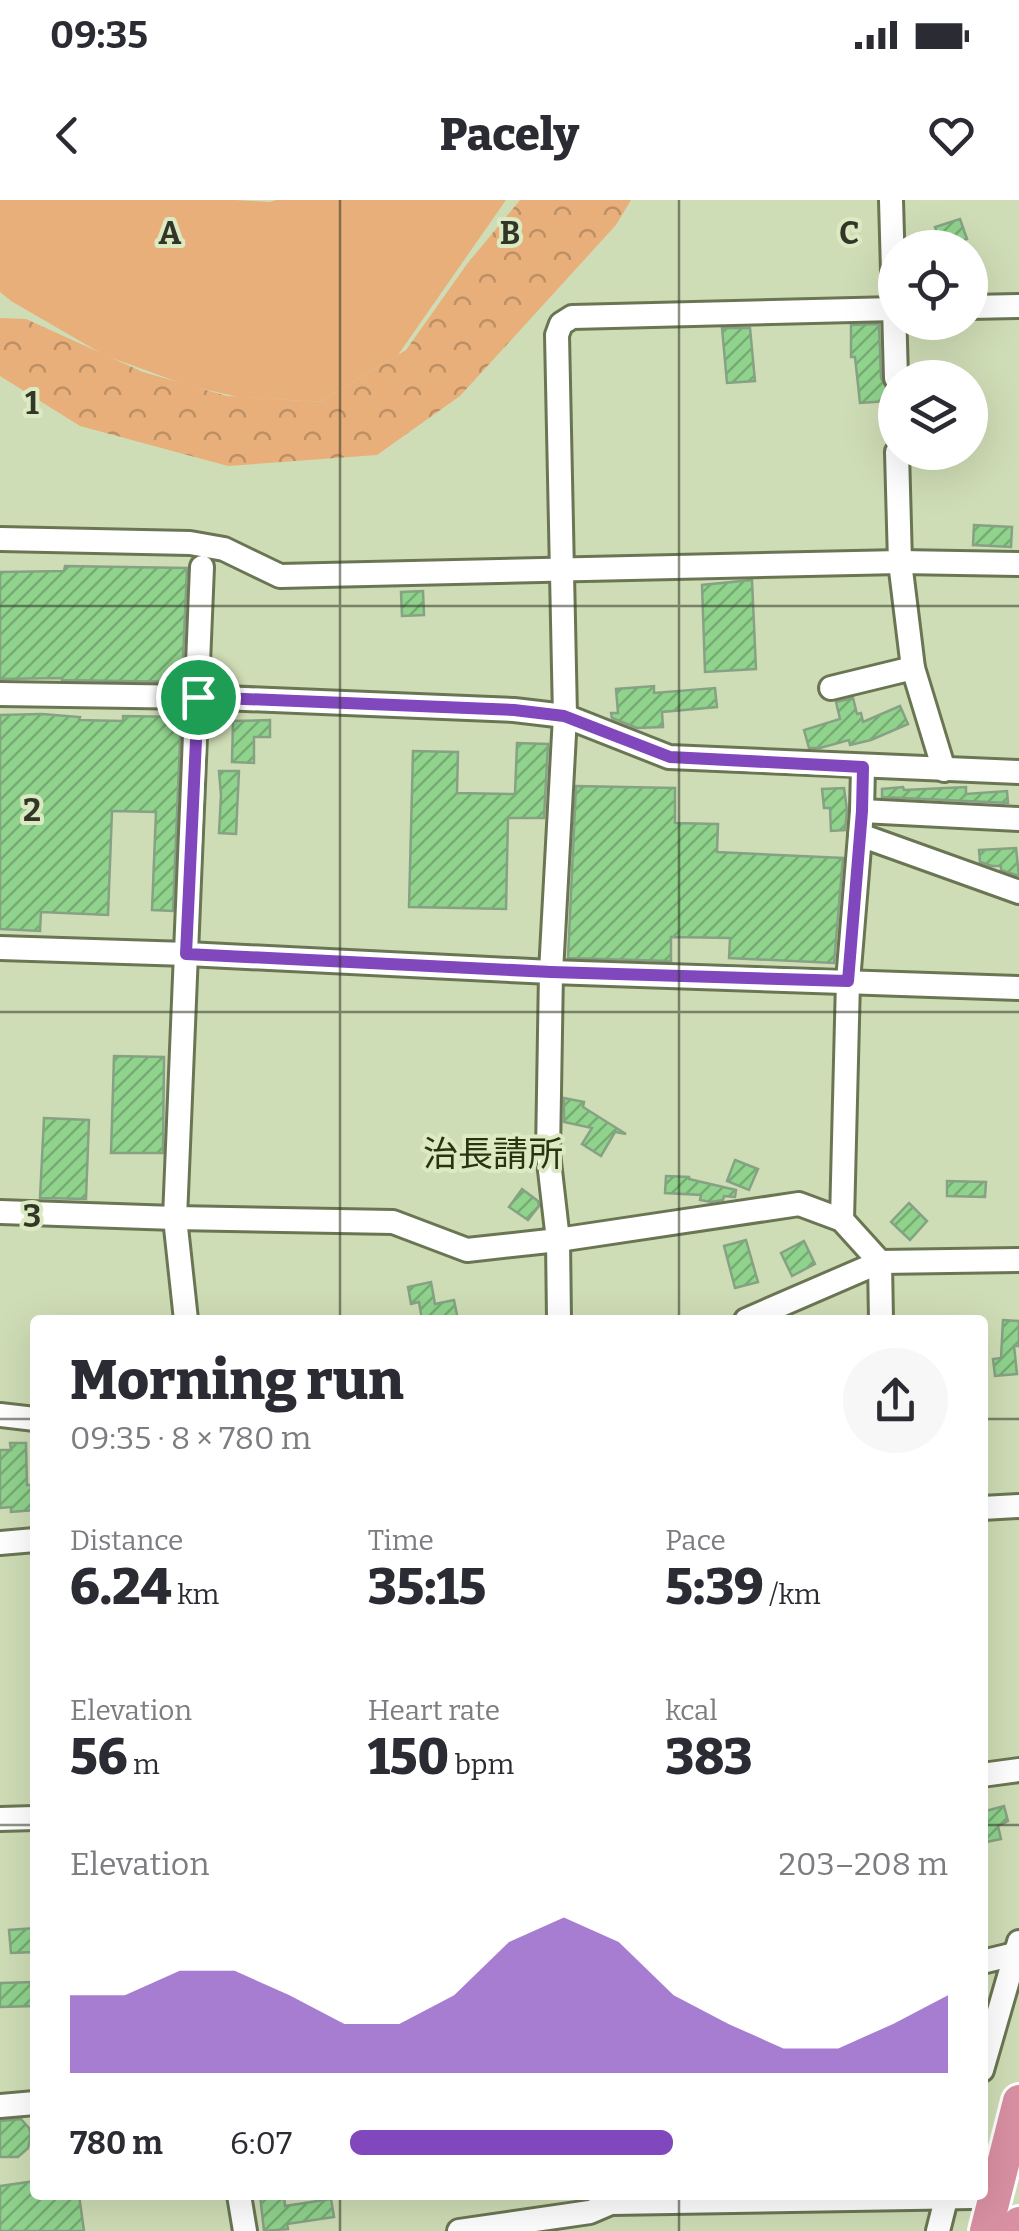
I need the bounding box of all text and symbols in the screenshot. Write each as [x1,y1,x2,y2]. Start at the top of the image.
text: 09:35 [50,12,148,58]
icon: back [40,108,95,163]
text: Pacely [440,108,579,162]
icon: heart [924,108,979,163]
text: A [159,214,182,252]
text: B [500,214,520,252]
text: C [839,214,859,252]
map controls [878,230,988,470]
button: locate [878,230,988,340]
button: layers [878,360,988,470]
text: 1 [25,384,39,422]
pin [156,655,241,740]
icon: arrive [171,670,226,725]
text: 2 [23,791,41,829]
district label: 治長請所 [423,1133,563,1175]
text: 3 [23,1197,41,1235]
text: Morning run [70,1348,404,1414]
button: share [843,1348,948,1453]
text: 09:35 · 8 × 780 m [70,1419,311,1457]
text: Distance [70,1524,183,1557]
text: Time [368,1524,434,1557]
text: Pace [665,1524,726,1557]
text: 6.24 [70,1557,172,1617]
text: 35:15 [368,1557,486,1617]
text: 5:39 [665,1557,764,1617]
text: km [172,1578,219,1611]
text: /km [764,1578,821,1611]
text: Elevation [70,1694,192,1727]
text: Heart rate [368,1694,500,1727]
text: kcal [665,1694,717,1727]
text: 56 [70,1727,127,1787]
text: 150 [368,1727,449,1787]
text: 383 [665,1727,753,1787]
text: m [127,1748,160,1781]
text: bpm [449,1748,514,1781]
text: Elevation [70,1845,210,1883]
text: 203–208 m [779,1845,948,1883]
text: 780 m [70,2124,163,2162]
text: 6:07 [230,2124,292,2162]

